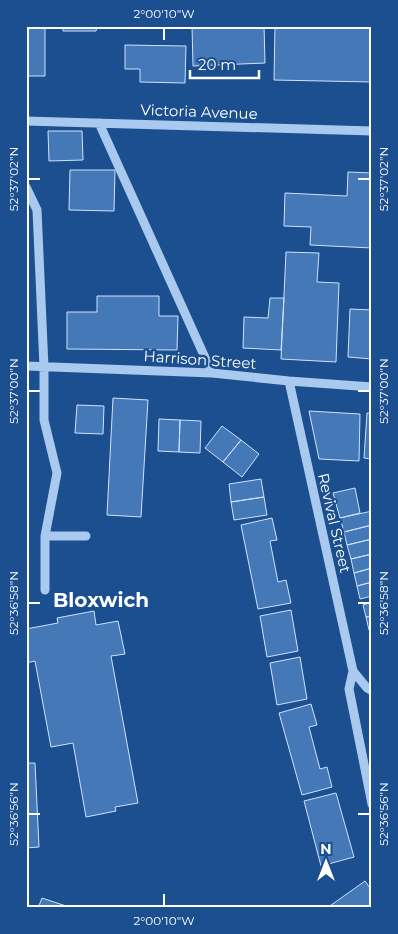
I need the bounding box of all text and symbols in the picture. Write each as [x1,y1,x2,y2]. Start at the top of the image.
text: 2°00'10"W [133,6,195,21]
scale bar [190,48,259,80]
text: 20 m [198,55,236,74]
street label: Victoria Avenue [140,100,258,123]
text: 52°37'02"N [6,147,21,211]
text: 52°37'02"N [376,147,391,211]
street label: Harrison Street [143,346,257,373]
text: 52°37'00"N [6,358,21,424]
text: 52°37'00"N [376,358,391,424]
street label: Revival Street [314,471,355,575]
text: 52°36'58"N [6,571,21,635]
text: 52°36'58"N [376,571,391,635]
district label: Bloxwich [53,588,149,612]
text: 52°36'56"N [6,782,21,846]
text: 52°36'56"N [376,782,391,846]
north arrow [300,836,350,886]
text: N [320,840,332,858]
text: 2°00'10"W [133,913,195,928]

